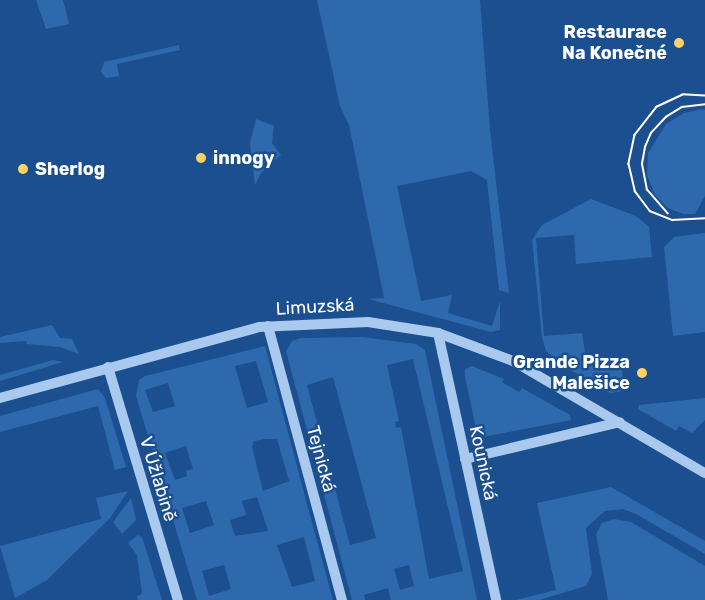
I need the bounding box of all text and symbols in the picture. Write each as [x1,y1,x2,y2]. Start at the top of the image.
place label: Restaurace Na Konečné [562,22,667,64]
marker: Restaurace Na Konečné [672,36,686,50]
place label: innogy [213,147,274,169]
marker: innogy [194,151,208,165]
place label: Sherlog [35,158,105,180]
marker: Sherlog [16,162,30,176]
street label: Limuzská [275,294,355,320]
place label: Grande Pizza Malešice [513,352,630,394]
marker: Grande Pizza Malešice [635,366,649,380]
street label: Tejnická [302,424,340,494]
street label: Kounická [465,424,501,502]
street label: V Úžlabině [135,434,181,524]

